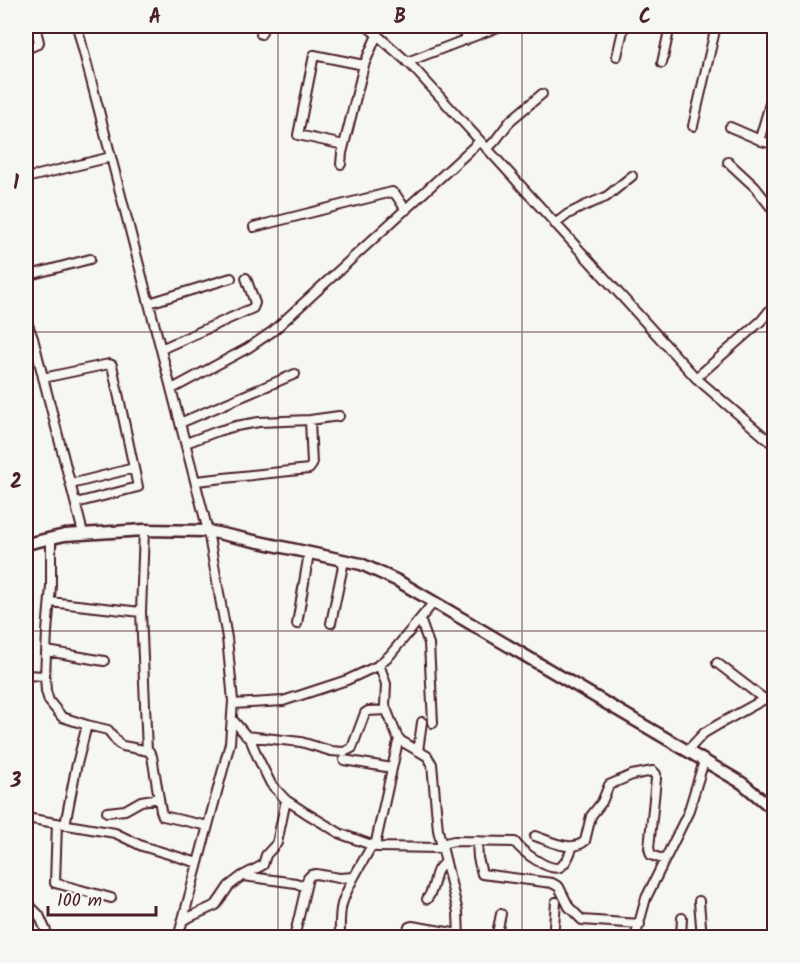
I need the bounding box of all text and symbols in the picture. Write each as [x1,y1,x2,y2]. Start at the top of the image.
text: A [149,2,161,34]
text: B [394,2,406,34]
text: C [639,2,651,34]
text: 1 [13,168,19,200]
text: 2 [10,467,22,499]
text: 3 [10,766,22,798]
scale bar [48,879,156,917]
text: 100 m [57,887,102,916]

